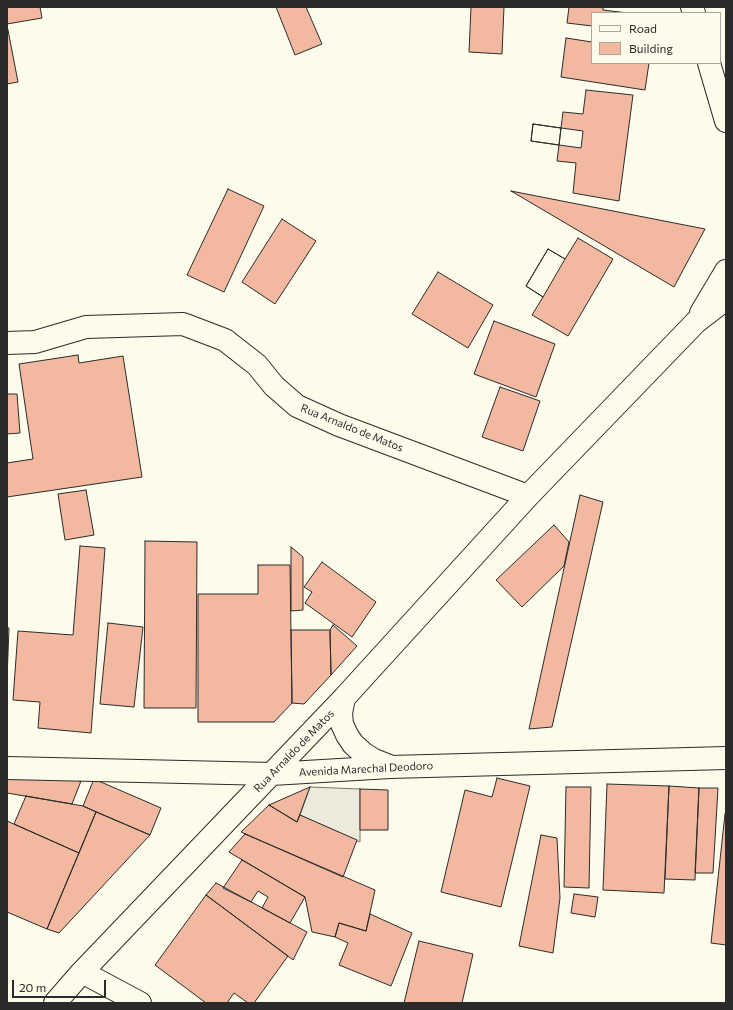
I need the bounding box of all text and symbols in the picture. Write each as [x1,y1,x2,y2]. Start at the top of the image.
legend [591,12,721,64]
text: Road [629,21,657,35]
text: Building [629,41,673,55]
street label: Rua Arnaldo de Matos [299,401,405,455]
street label: Rua Arnaldo de Matos [251,707,337,795]
street label: Avenida Marechal Deodoro [298,759,434,779]
scale bar [14,972,108,998]
text: 20 m [19,980,46,994]

